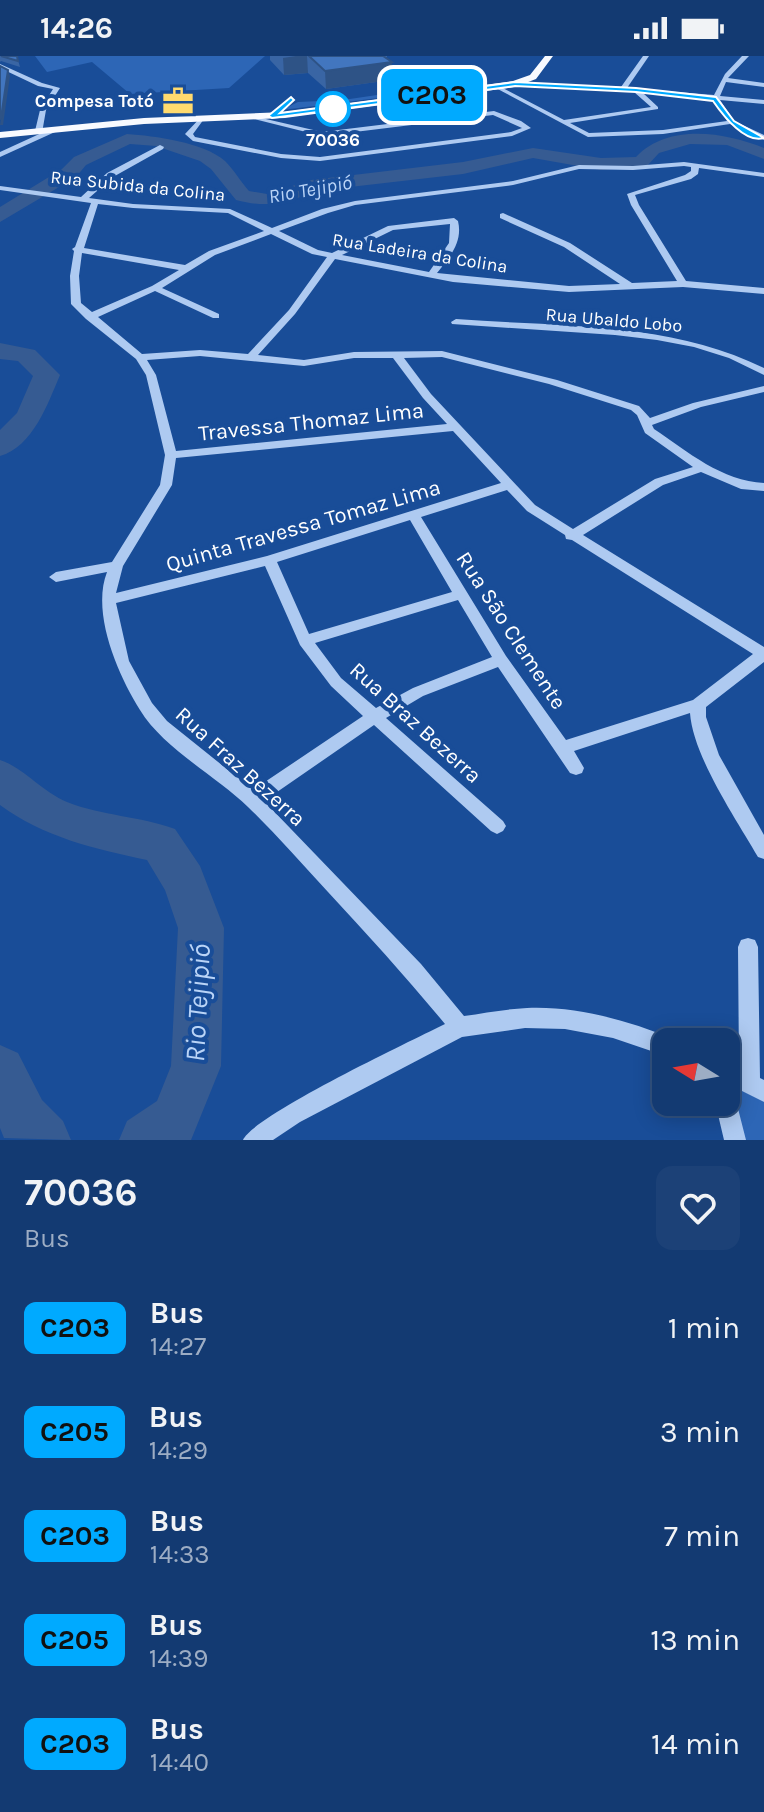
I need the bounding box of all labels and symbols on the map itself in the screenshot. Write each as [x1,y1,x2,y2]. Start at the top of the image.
line badge: C203 [376,69,488,121]
office icon: Compesa Totó [161,84,195,118]
place label: Compesa Totó [35,90,154,112]
marker: 70036 [316,92,350,126]
place label: 70036 [306,129,360,151]
street label: Rua Subida da Colina [49,166,227,206]
water label: Rio Tejipió [267,171,354,208]
street label: Rua Ladeira da Colina [331,228,509,278]
street label: Rua Ubaldo Lobo [545,303,683,337]
street label: Travessa Thomaz Lima [197,397,425,447]
street label: Quinta Travessa Tomaz Lima [163,474,444,578]
street label: Rua São Clemente [451,547,572,714]
street label: Rua Braz Bezerra [344,657,487,789]
street label: Rua Fraz Bezerra [170,702,311,832]
water label: Rio Tejipió [178,943,217,1063]
north arrow [652,1028,740,1116]

